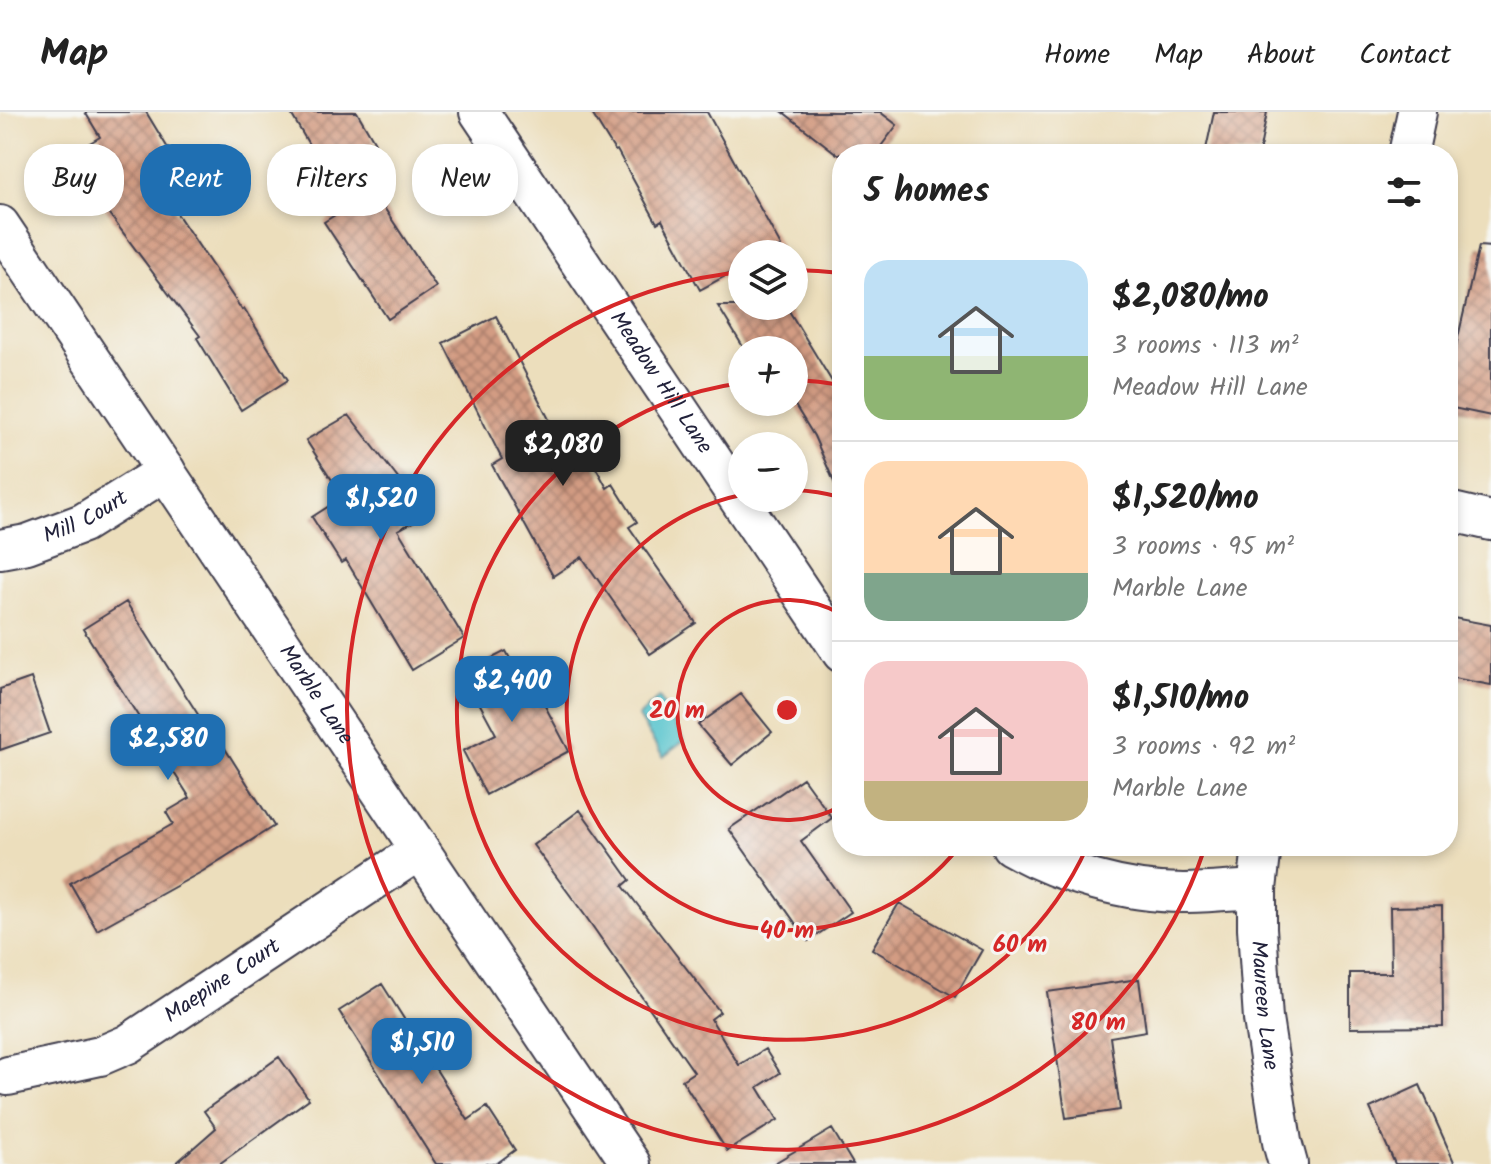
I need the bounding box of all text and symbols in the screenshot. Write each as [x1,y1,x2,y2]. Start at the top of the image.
text: Map [40,25,109,85]
text: Home [1044,33,1110,78]
text: Map [1154,33,1203,78]
text: About [1247,33,1315,78]
text: Contact [1359,33,1451,78]
chip: Buy [24,144,124,216]
chip: Rent [140,144,251,216]
chip: Filters [267,144,396,216]
chip: New [412,144,518,216]
text: 5 homes [864,165,989,219]
icon: filters [1382,170,1426,214]
map controls [728,240,808,512]
button: layers [728,240,808,320]
text: $2,080/mo [1112,271,1269,325]
icon: home [928,292,1024,388]
street label: Meadow Hill Lane [600,304,721,461]
text: 3 rooms · 113 m² [1112,325,1299,367]
button: + [728,336,808,416]
text: Meadow Hill Lane [1112,367,1308,409]
pin: $2,080 [498,420,628,488]
text: $2,080 [523,425,603,467]
button: − [728,432,808,512]
text: $1,520/mo [1112,472,1259,526]
pin: $1,520 [316,474,446,542]
text: $1,520 [345,479,417,521]
street label: Mill Court [38,481,136,554]
icon: home [928,493,1024,589]
text: 3 rooms · 95 m² [1112,526,1294,568]
text: Marble Lane [1112,568,1247,610]
street label: Marble Lane [269,637,362,752]
pin: $2,400 [447,656,577,724]
text: $2,400 [473,661,551,703]
text: $1,510/mo [1112,672,1249,726]
text: 20 m [649,692,705,731]
icon: home [928,693,1024,789]
centre of rings [773,696,801,724]
pin: $2,580 [103,714,233,782]
text: $2,580 [128,719,208,761]
text: 3 rooms · 92 m² [1112,726,1295,768]
text: Marble Lane [1112,768,1247,810]
text: 40 m [760,912,814,951]
text: 60 m [993,926,1047,965]
street label: Maepine Court [157,929,288,1033]
street label: Maureen Lane [1240,940,1288,1073]
text: 80 m [1070,1004,1126,1043]
pin: $1,510 [357,1018,487,1086]
text: $1,510 [390,1023,454,1065]

